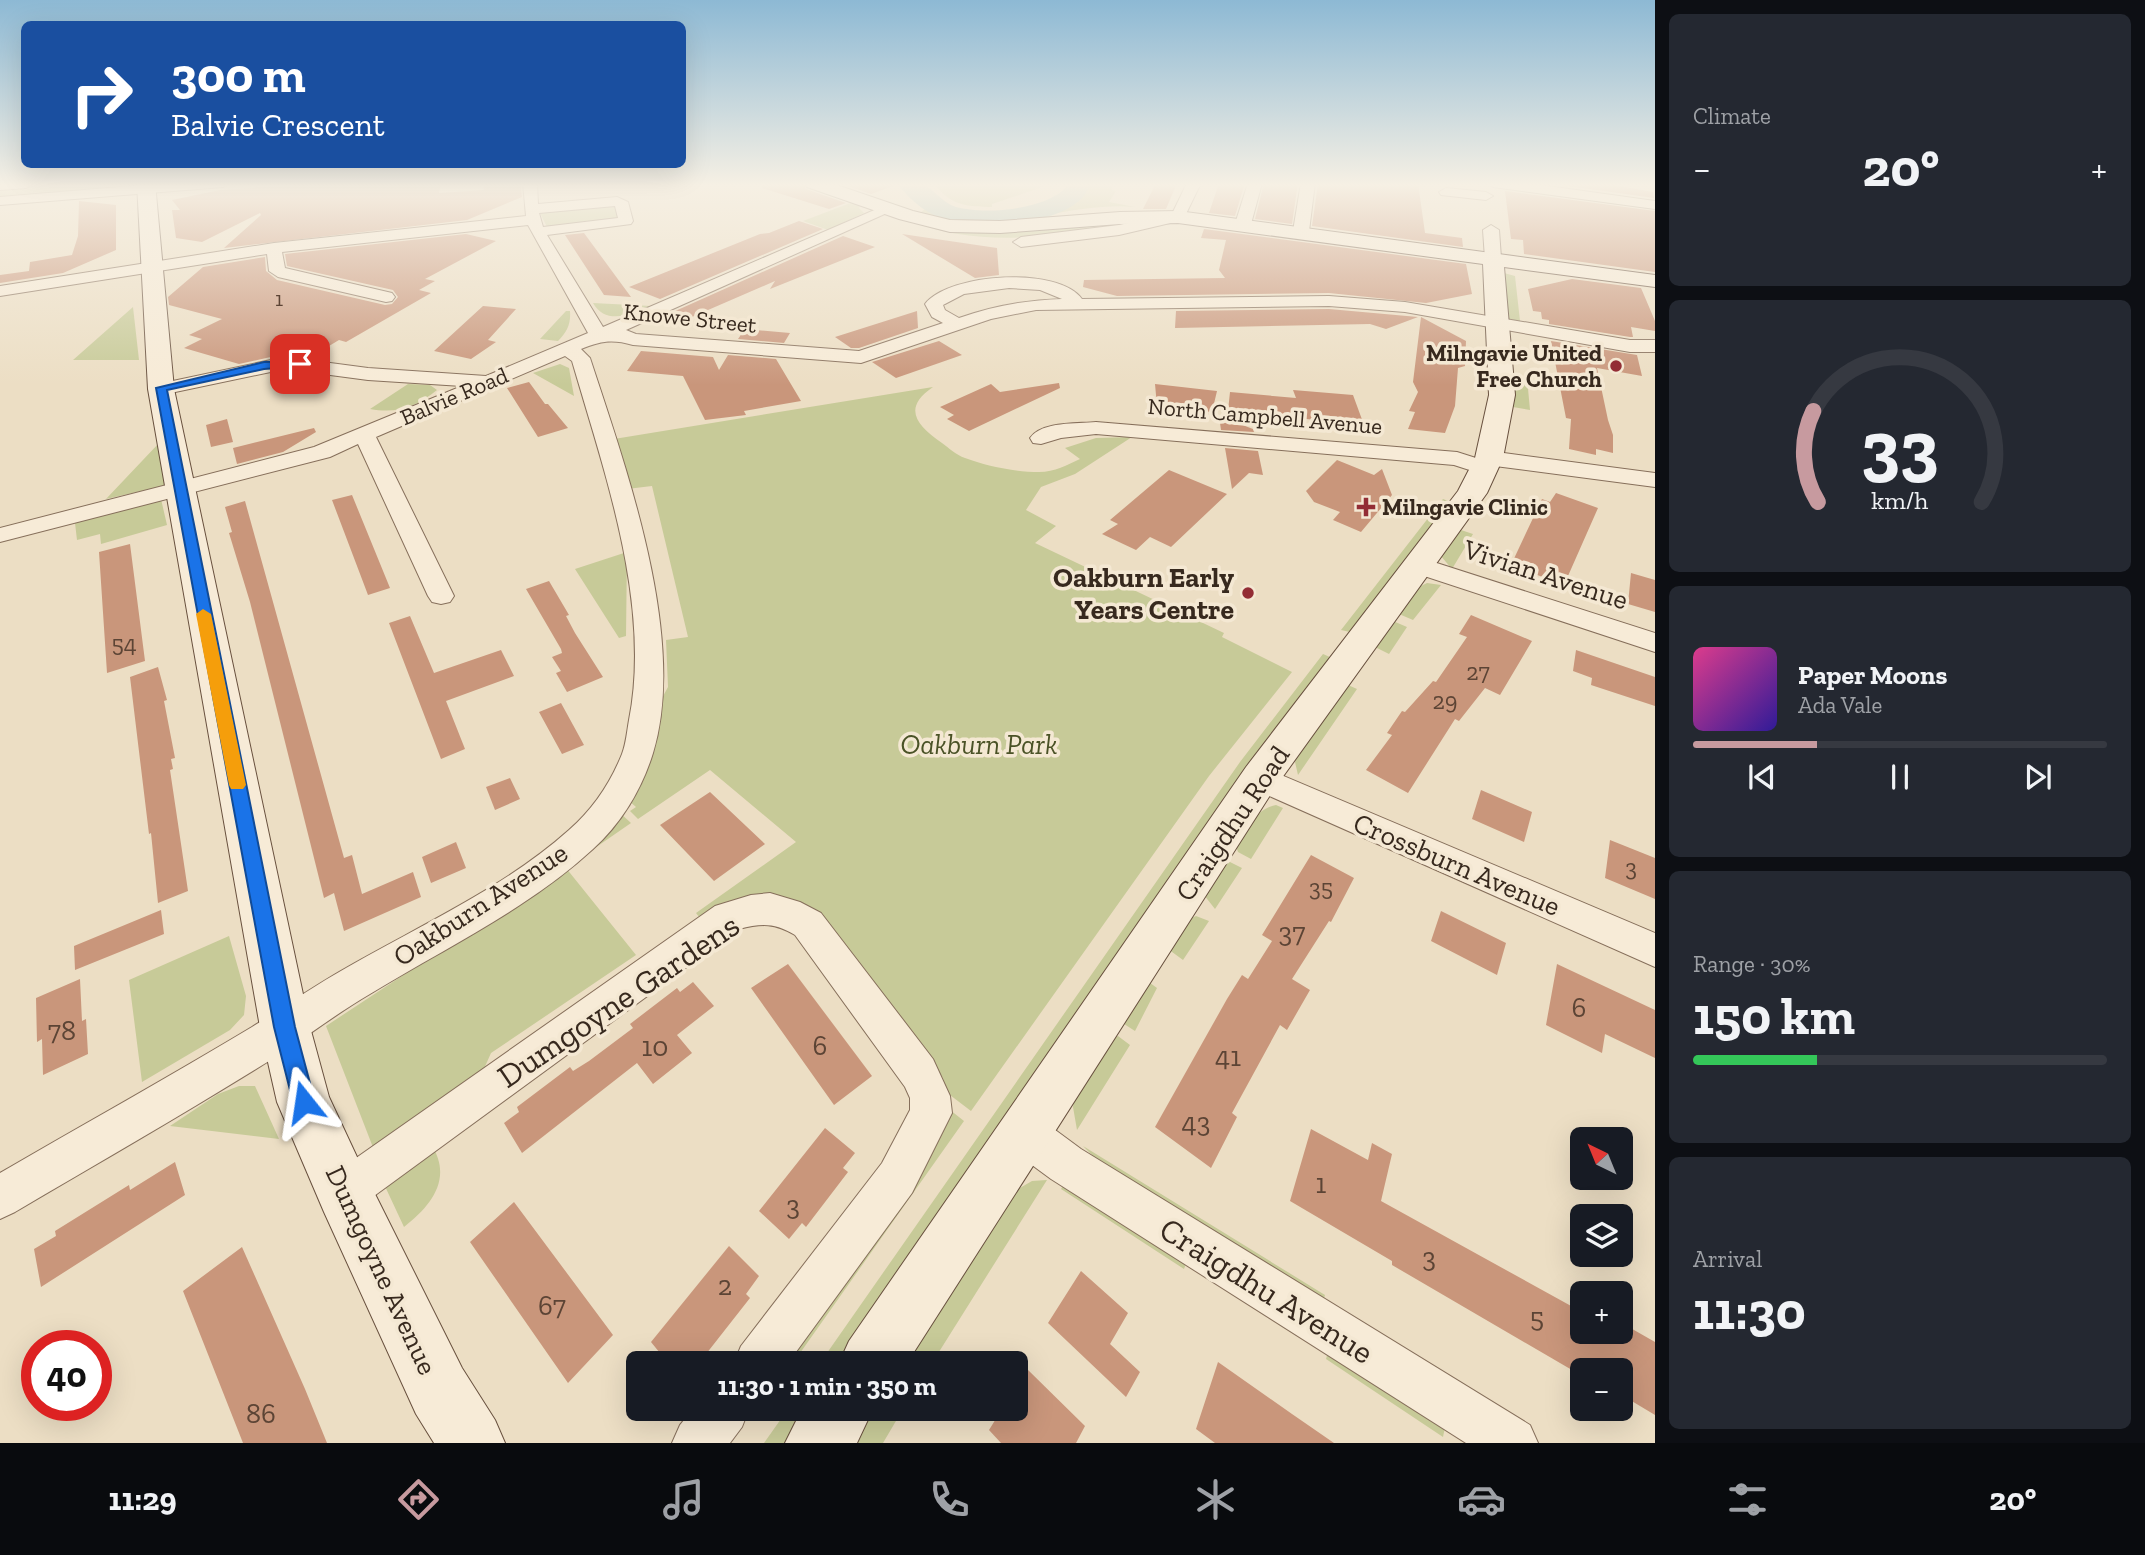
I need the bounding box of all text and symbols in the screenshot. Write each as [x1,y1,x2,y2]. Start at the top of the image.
text: 300 m [171,46,306,105]
icon: right [56,49,147,140]
text: Climate [1693,102,1771,130]
text: Balvie Crescent [171,106,385,144]
text: 20° [1863,137,1939,199]
text: − [1693,146,1711,192]
text: + [2091,146,2107,192]
house number: 1 [275,286,283,311]
street label: Knowe Street [622,297,758,339]
pin [270,334,330,394]
place label: Milngavie United Free Church [1426,339,1603,393]
icon: arrive [281,345,319,383]
marker: Milngavie United Free Church [1608,358,1624,374]
street label: Balvie Road [396,361,512,431]
street label: North Campbell Avenue [1146,392,1384,440]
text: 33 [1861,403,1939,491]
text: km/h [1871,484,1929,514]
place label: Milngavie Clinic [1382,493,1548,521]
marker: Milngavie Clinic [1356,497,1376,517]
street label: Vivian Avenue [1459,532,1632,617]
place label: Oakburn Early Years Centre [1053,561,1234,626]
marker: Oakburn Early Years Centre [1240,585,1256,601]
house number: 54 [111,629,137,658]
house number: 27 [1466,657,1490,686]
text: Paper Moons [1798,659,1947,691]
house number: 29 [1432,686,1458,715]
text: Ada Vale [1798,691,1882,719]
park label: Oakburn Park [901,728,1057,761]
street label: Craigdhu Road [1168,739,1296,907]
icon: previous [1743,758,1781,796]
icon: pause [1881,758,1919,796]
icon: next [2019,758,2057,796]
street label: Crossburn Avenue [1348,806,1565,923]
street label: Oakburn Avenue [387,836,574,973]
house number: 3 [1625,853,1637,882]
house number: 35 [1309,873,1333,902]
street label: Dumgoyne Gardens [490,905,747,1096]
house number: 37 [1279,916,1305,949]
text: Range · 30% [1693,950,1811,978]
text: 150 km [1693,985,1855,1047]
house number: 6 [1572,991,1586,1024]
house number: 78 [48,1014,76,1047]
house number: 6 [813,1029,827,1062]
house number: 10 [642,1030,668,1063]
house number: 41 [1215,1040,1241,1073]
position arrow [267,1065,341,1139]
house number: 43 [1182,1106,1210,1139]
north arrow [1570,1127,1633,1190]
map controls [1570,1127,1633,1421]
street label: Dumgoyne Avenue [319,1161,444,1380]
house number: 1 [1316,1167,1327,1200]
house number: 3 [786,1189,800,1222]
button: layers [1570,1204,1633,1267]
street label: Craigdhu Avenue [1153,1209,1381,1372]
house number: 3 [1422,1241,1436,1274]
text: Arrival [1693,1245,1762,1273]
house number: 2 [718,1269,732,1302]
text: 11:30 [1693,1280,1806,1342]
button: + [1570,1281,1633,1344]
house number: 67 [538,1289,566,1322]
house number: 5 [1530,1301,1544,1334]
speed limit sign: 40 [21,1330,112,1421]
button: − [1570,1358,1633,1421]
text: 11:30 · 1 min · 350 m [717,1370,937,1402]
house number: 86 [246,1397,276,1430]
icon: directions [394,1475,443,1524]
icon: music [659,1475,708,1524]
icon: phone [925,1475,974,1524]
icon: climate [1191,1475,1240,1524]
icon: car [1457,1475,1506,1524]
icon: filters [1723,1475,1772,1524]
text: 11:29 [108,1480,177,1518]
text: 20° [1989,1480,2036,1518]

